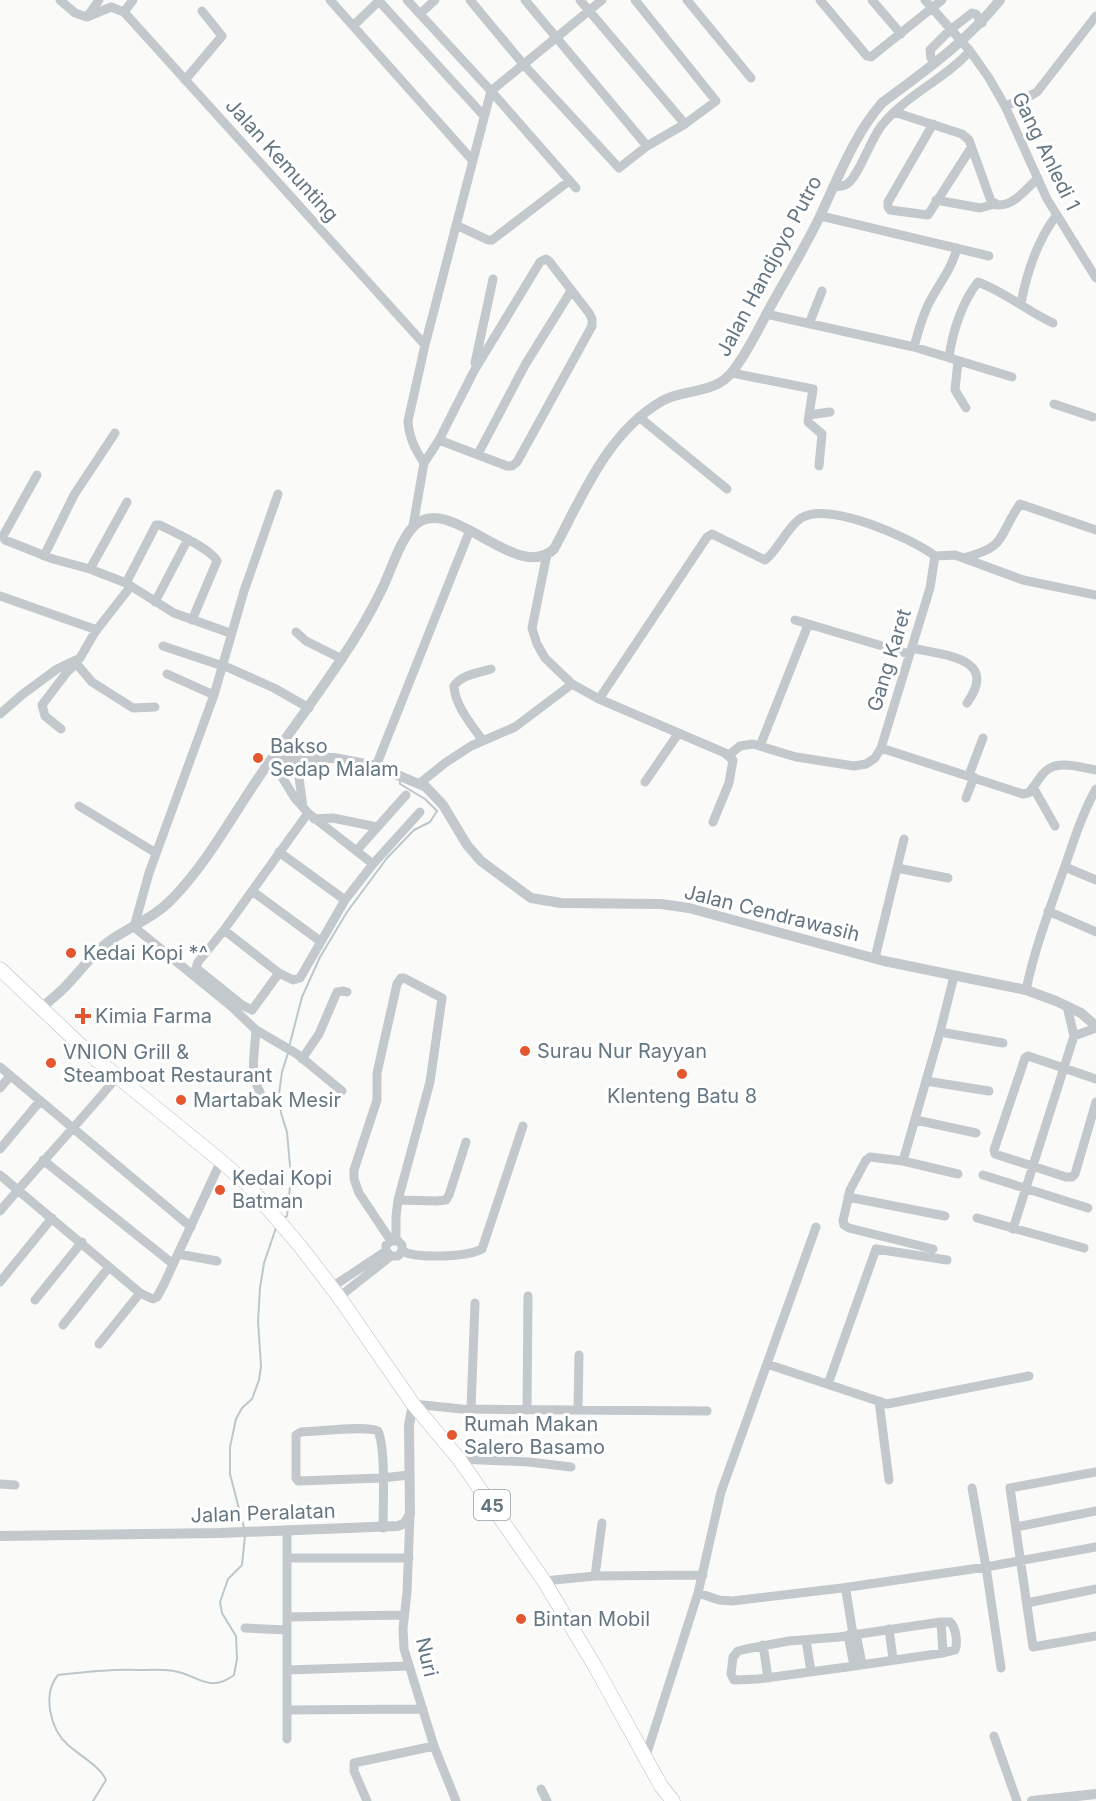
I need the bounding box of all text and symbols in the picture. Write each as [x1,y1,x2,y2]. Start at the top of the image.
street label: Gang Anledi 1 [1007,88,1085,214]
street label: Jalan Kemunting [221,94,343,226]
street label: Jalan Handjoyo Putro [711,171,827,361]
street label: Gang Karet [862,605,916,714]
place label: Bakso Sedap Malam [270,734,399,781]
marker: Bakso Sedap Malam [251,751,265,765]
street label: Jalan Cendrawasih [682,880,862,946]
place label: Kedai Kopi *^ [83,941,208,965]
marker: Kedai Kopi *^ [64,946,78,960]
place label: Kimia Farma [95,1004,212,1028]
marker: Kimia Farma [76,1009,90,1023]
place label: Surau Nur Rayyan [537,1039,707,1063]
place label: VNION Grill & Steamboat Restaurant [63,1040,273,1087]
marker: Surau Nur Rayyan [518,1044,532,1058]
marker: VNION Grill & Steamboat Restaurant [44,1056,58,1070]
marker: Klenteng Batu 8 [675,1067,689,1081]
place label: Klenteng Batu 8 [607,1084,757,1108]
place label: Martabak Mesir [193,1088,341,1112]
marker: Martabak Mesir [174,1093,188,1107]
place label: Kedai Kopi Batman [232,1166,332,1213]
marker: Kedai Kopi Batman [213,1183,227,1197]
place label: Rumah Makan Salero Basamo [464,1412,605,1459]
marker: Rumah Makan Salero Basamo [445,1428,459,1442]
road number: 45 [474,1490,510,1520]
street label: Jalan Peralatan [190,1498,336,1528]
place label: Bintan Mobil [533,1607,650,1631]
marker: Bintan Mobil [514,1612,528,1626]
street label: Nuri [411,1635,443,1679]

